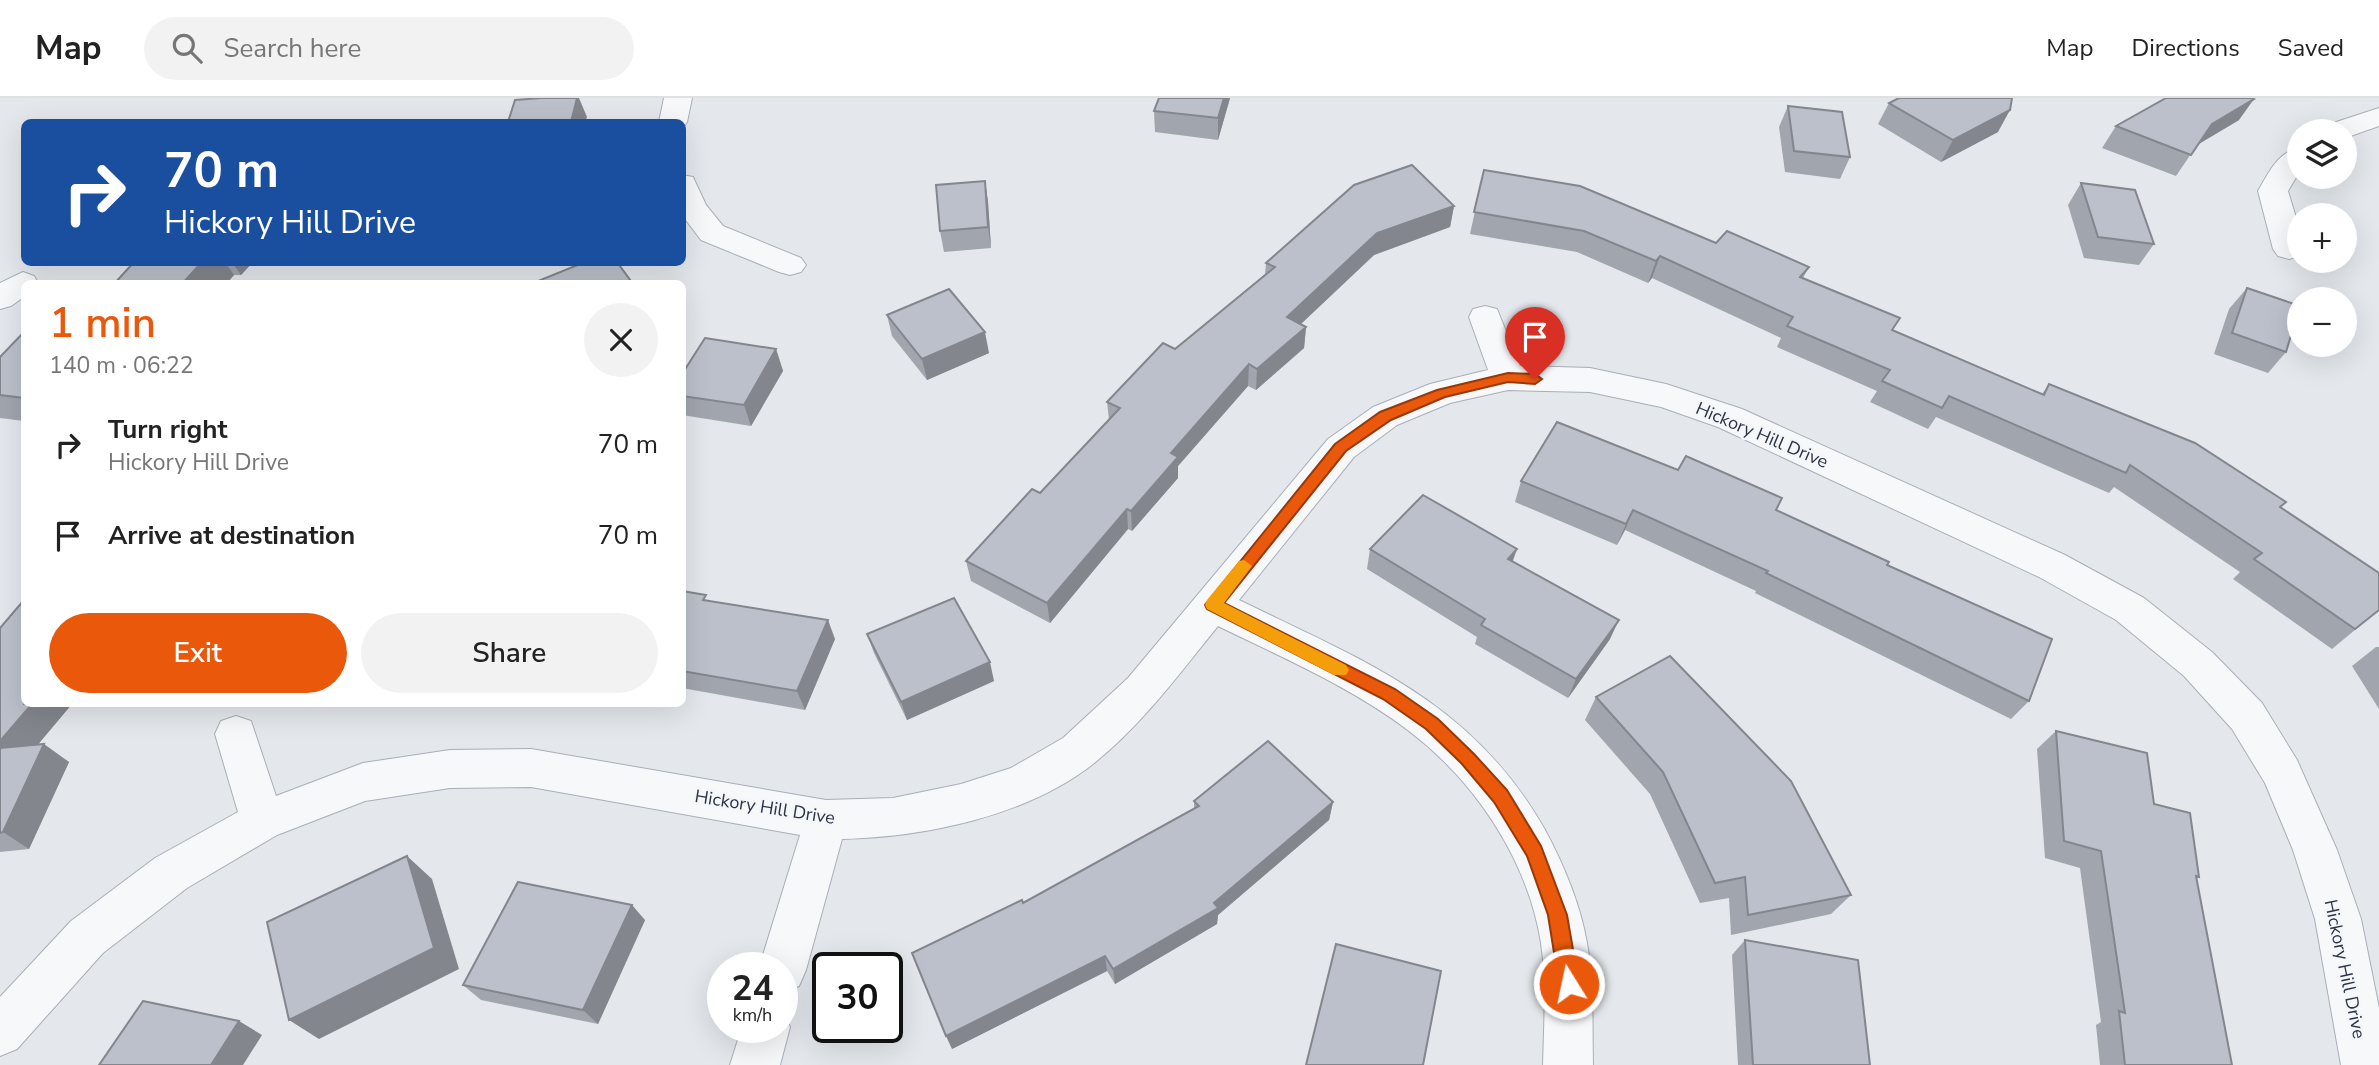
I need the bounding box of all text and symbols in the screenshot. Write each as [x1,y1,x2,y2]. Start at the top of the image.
search box [144,17,634,80]
text: Map [35,26,102,71]
icon: search [168,29,206,67]
text: Search here [224,31,361,66]
text: Map [2046,32,2093,64]
text: Directions [2131,32,2240,64]
text: Saved [2278,32,2344,64]
map controls [2287,119,2357,357]
button: layers [2287,119,2357,189]
text: 70 m [164,137,279,204]
icon: right [49,147,140,238]
text: Hickory Hill Drive [164,201,416,244]
button: + [2287,203,2357,273]
button: − [2287,287,2357,357]
text: 1 min [49,295,156,352]
button: close [584,303,658,377]
pin [1505,307,1565,379]
icon: arrive [1516,318,1554,356]
text: 140 m · 06:22 [49,350,194,381]
street label: Hickory Hill Drive [1692,396,1832,474]
text: Turn right [108,412,227,447]
icon: right [49,426,87,464]
text: 70 m [598,427,658,462]
text: Hickory Hill Drive [108,447,289,478]
icon: arrive [49,517,87,555]
text: Arrive at destination [108,518,355,553]
text: 70 m [598,518,658,553]
button: Exit [49,613,347,693]
button: Share [361,613,658,693]
street label: Hickory Hill Drive [693,784,837,830]
street label: Hickory Hill Drive [2319,897,2371,1041]
position arrow [1532,947,1606,1021]
speed limit sign: 30 [812,952,903,1043]
text: 24 [731,965,774,1012]
text: km/h [733,1003,772,1027]

